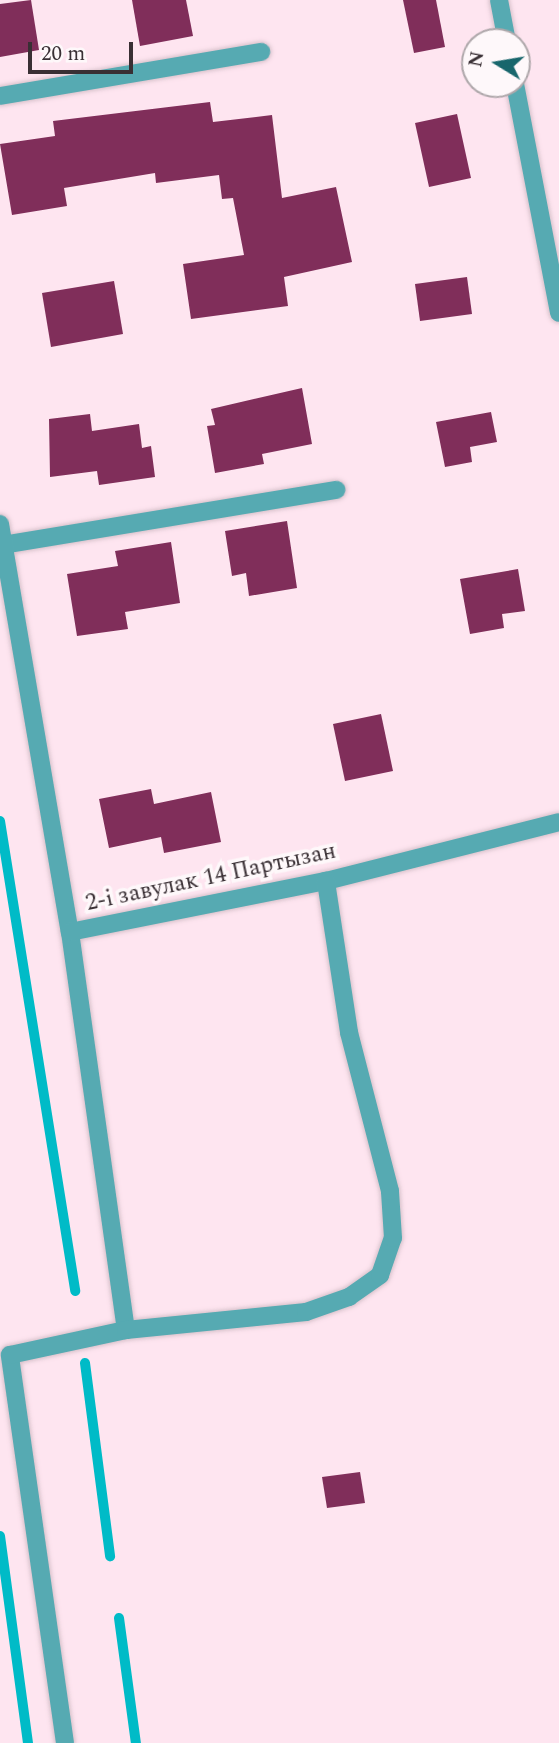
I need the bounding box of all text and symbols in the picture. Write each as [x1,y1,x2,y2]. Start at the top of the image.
scale bar [32,28,136,72]
north arrow [461,28,531,98]
text: 20 m [41,38,85,70]
text: N [461,49,493,70]
street label: 2-і завулак 14 Партызан [83,838,339,918]

